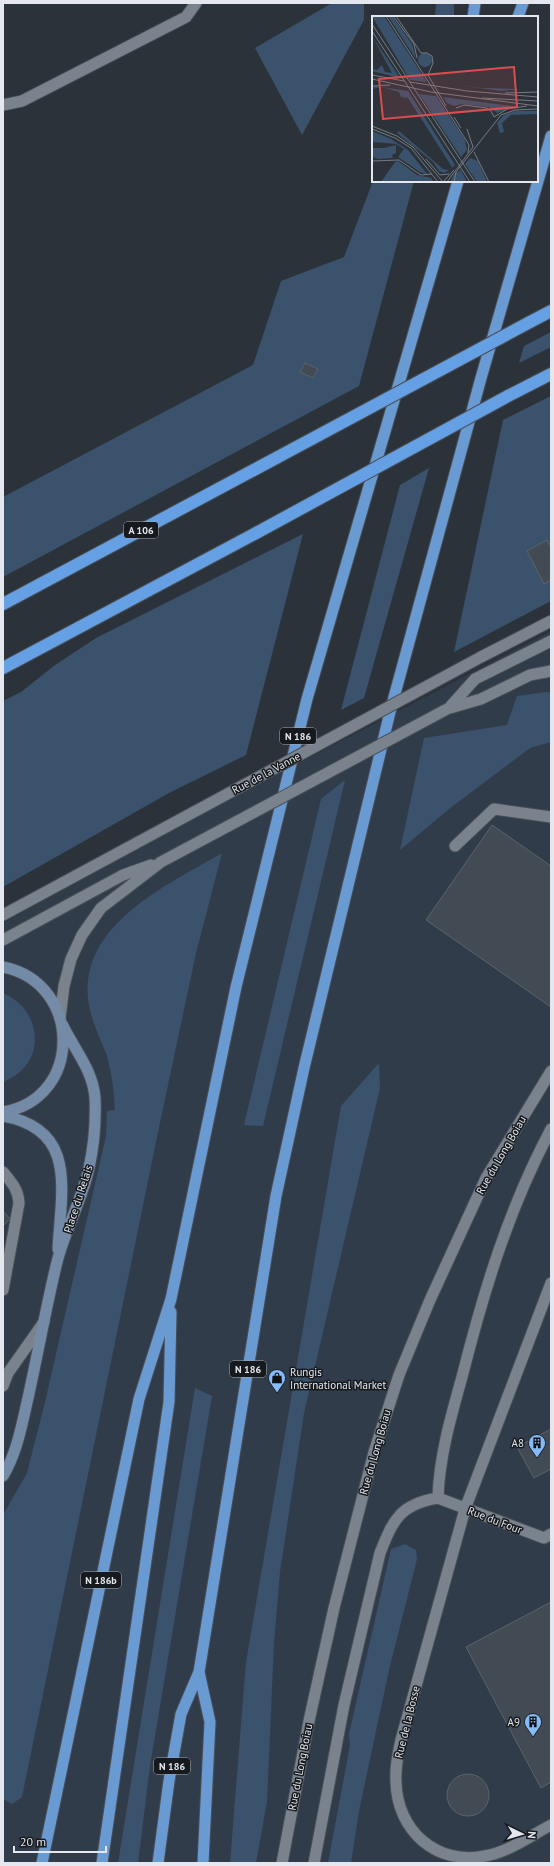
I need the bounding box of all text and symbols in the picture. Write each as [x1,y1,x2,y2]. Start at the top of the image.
inset map [372,16,538,182]
road number: A 106 [124,522,158,538]
road number: N 186 [280,728,316,744]
street label: Rue de la Vanne [229,749,303,797]
street label: Rue du Long Boiau [473,1113,529,1197]
street label: Place du Relais [60,1163,96,1235]
road number: N 186 [230,1361,266,1377]
place label: Rungis International Market [290,1365,386,1392]
shop icon: Rungis International Market [267,1368,287,1393]
street label: Rue du Long Boiau [356,1408,394,1496]
building icon: A8 [527,1433,547,1458]
place label: A8 [512,1436,524,1450]
street label: Rue du Four [466,1503,524,1537]
road number: N 186b [81,1572,121,1588]
street label: Rue de la Bosse [391,1684,423,1760]
building icon: A9 [523,1712,543,1737]
place label: A9 [508,1715,520,1729]
street label: Rue du Long Boiau [285,1722,315,1812]
road number: N 186 [154,1758,190,1774]
north arrow [502,1814,542,1854]
scale bar [14,1828,106,1854]
text: N [525,1831,539,1839]
text: 20 m [20,1834,46,1849]

